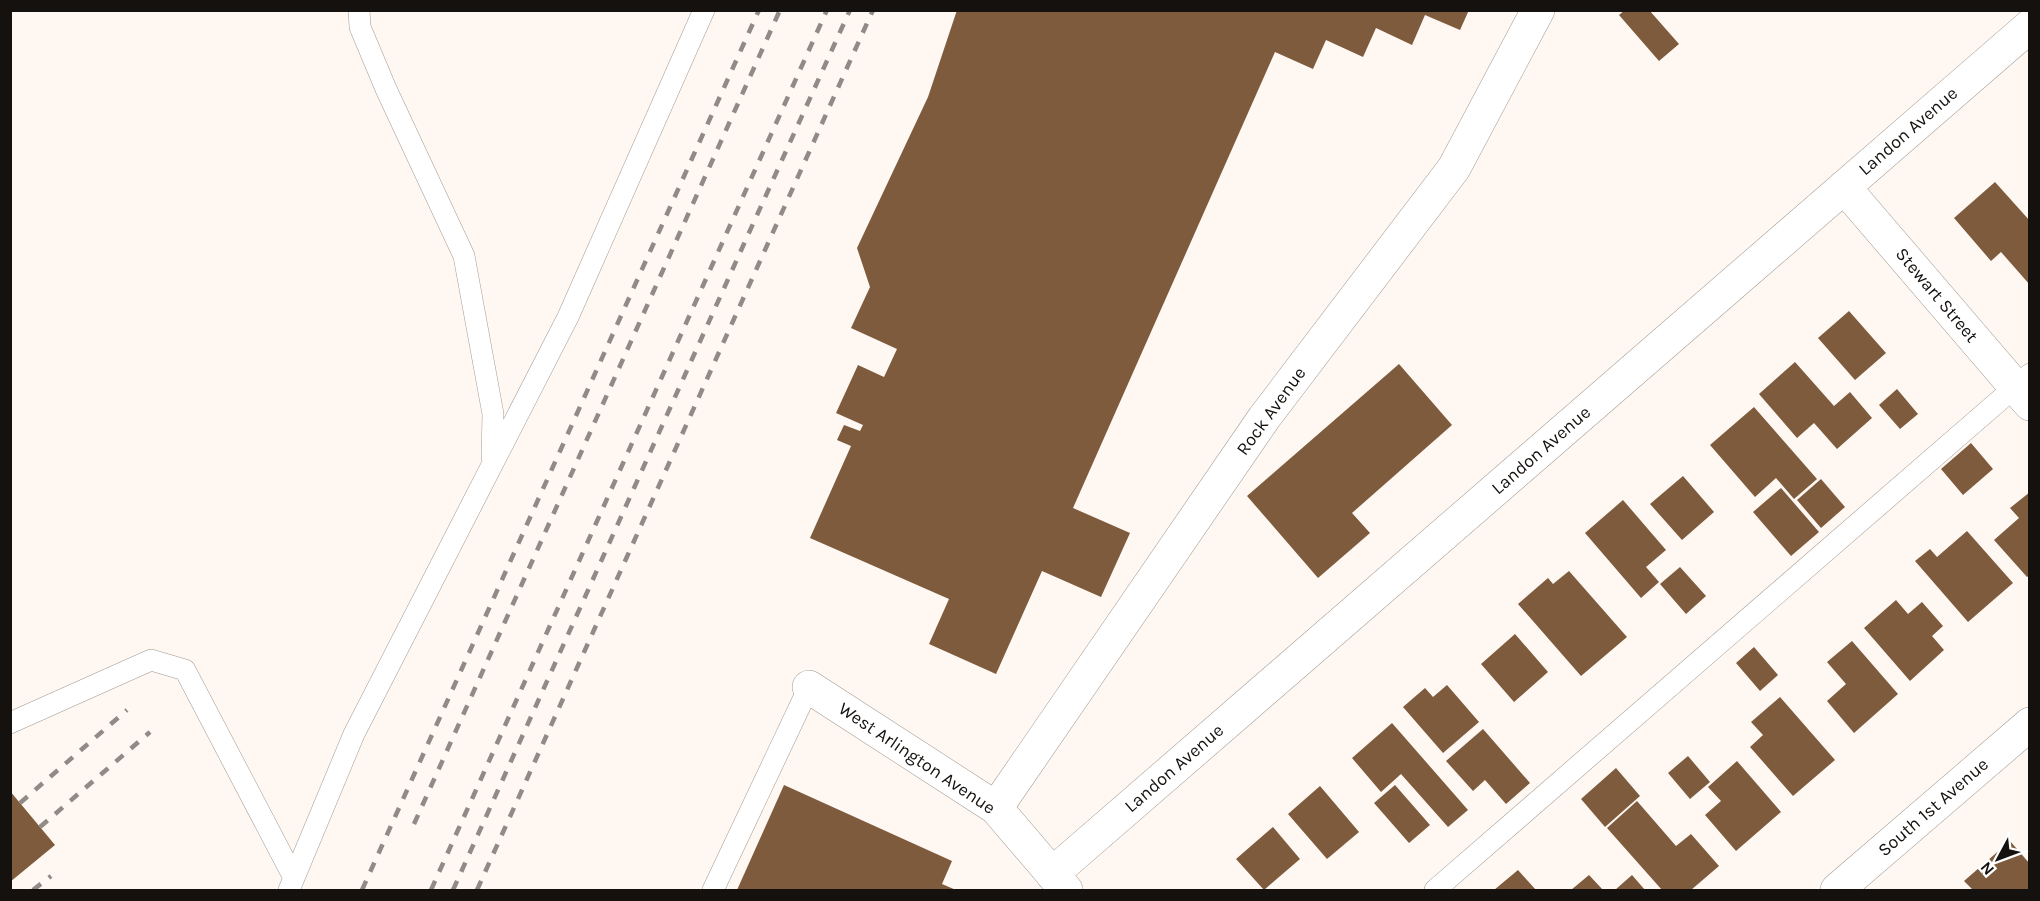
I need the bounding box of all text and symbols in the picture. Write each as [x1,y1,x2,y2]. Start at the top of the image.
street label: Landon Avenue [1854,82,1962,180]
street label: Stewart Street [1891,243,1983,347]
street label: Rock Avenue [1232,363,1310,459]
street label: Landon Avenue [1487,401,1595,499]
street label: West Arlington Avenue [834,697,1000,819]
street label: Landon Avenue [1120,719,1228,817]
street label: South 1st Avenue [1873,753,1993,861]
north arrow [1968,829,2028,889]
text: N [1976,858,1998,879]

